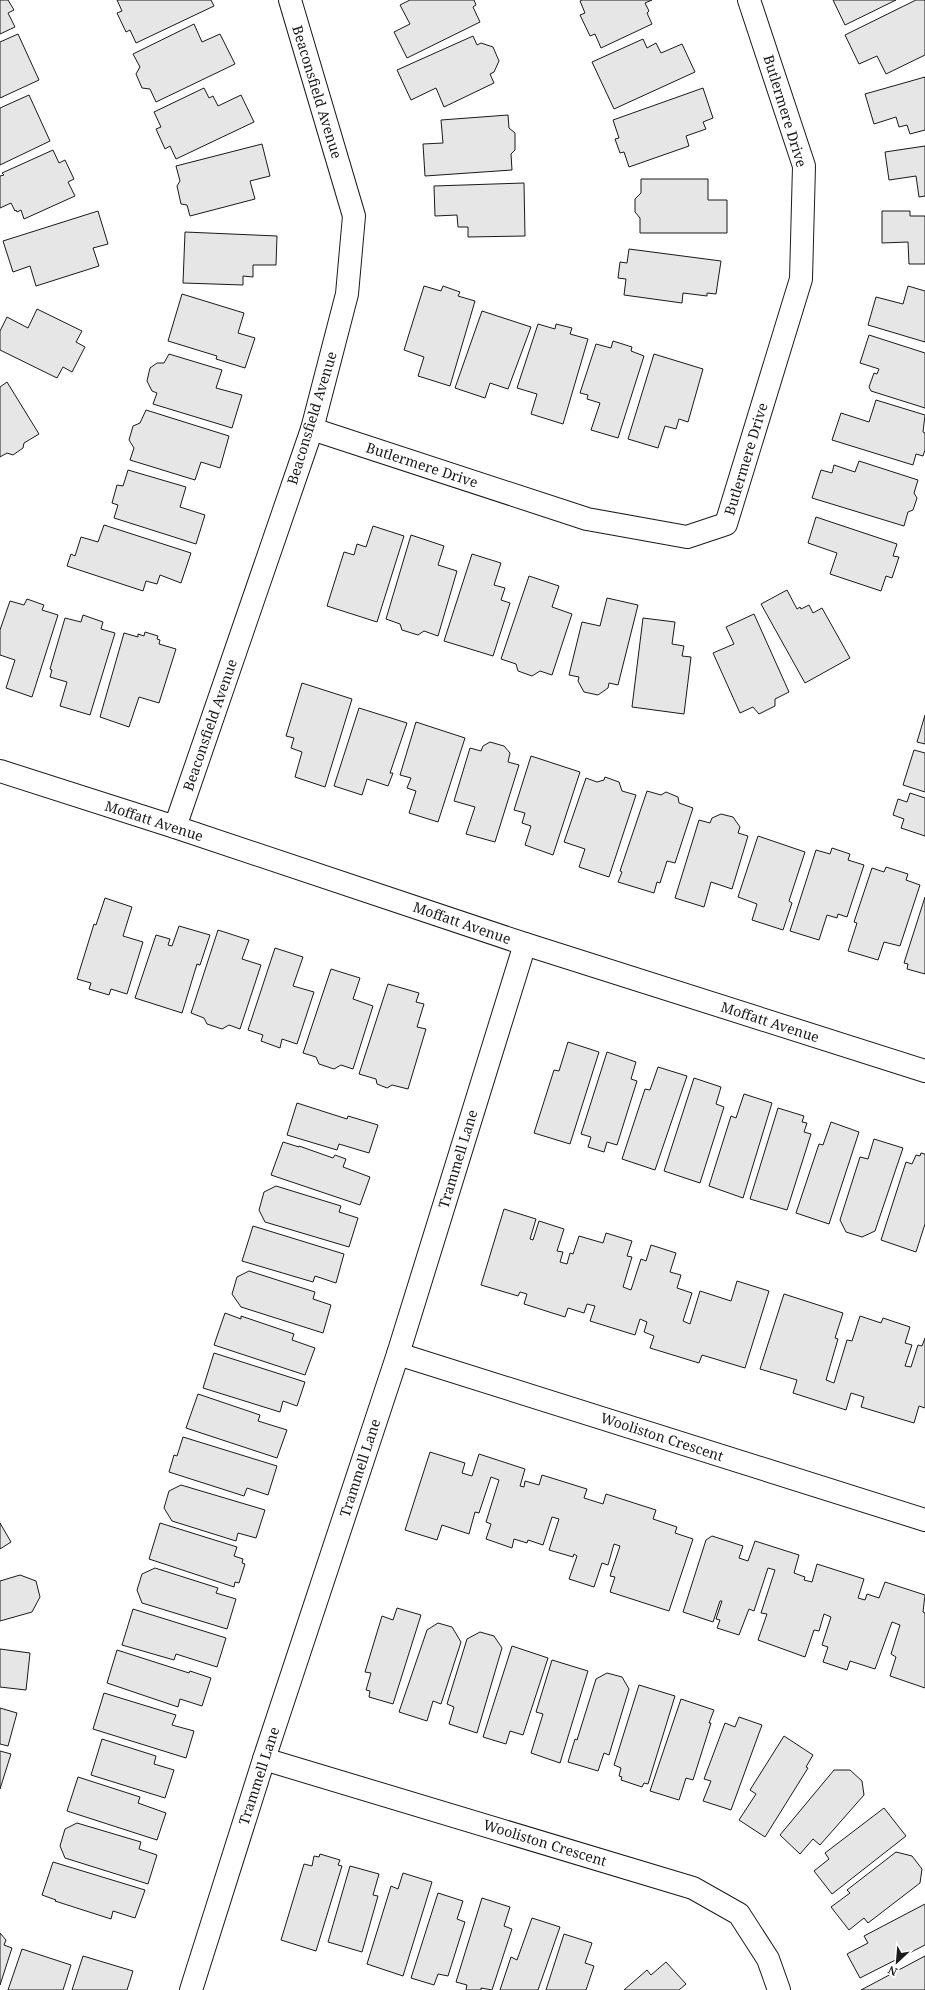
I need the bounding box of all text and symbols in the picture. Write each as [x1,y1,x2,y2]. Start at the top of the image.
street label: Beaconsfield Avenue [288,23,347,161]
street label: Butlermere Drive [759,52,812,169]
street label: Beaconsfield Avenue [282,349,341,487]
street label: Butlermere Drive [719,400,772,517]
street label: Butlermere Drive [364,437,481,492]
street label: Beaconsfield Avenue [178,656,241,793]
street label: Moffatt Avenue [102,796,206,845]
street label: Moffatt Avenue [411,897,514,948]
street label: Moffatt Avenue [718,997,822,1046]
street label: Trammell Lane [434,1107,482,1210]
street label: Wooliston Crescent [598,1408,726,1465]
street label: Trammell Lane [335,1416,384,1519]
street label: Trammell Lane [234,1724,283,1827]
street label: Wooliston Crescent [481,1815,609,1870]
north arrow [877,1942,917,1982]
text: N [885,1963,900,1980]

